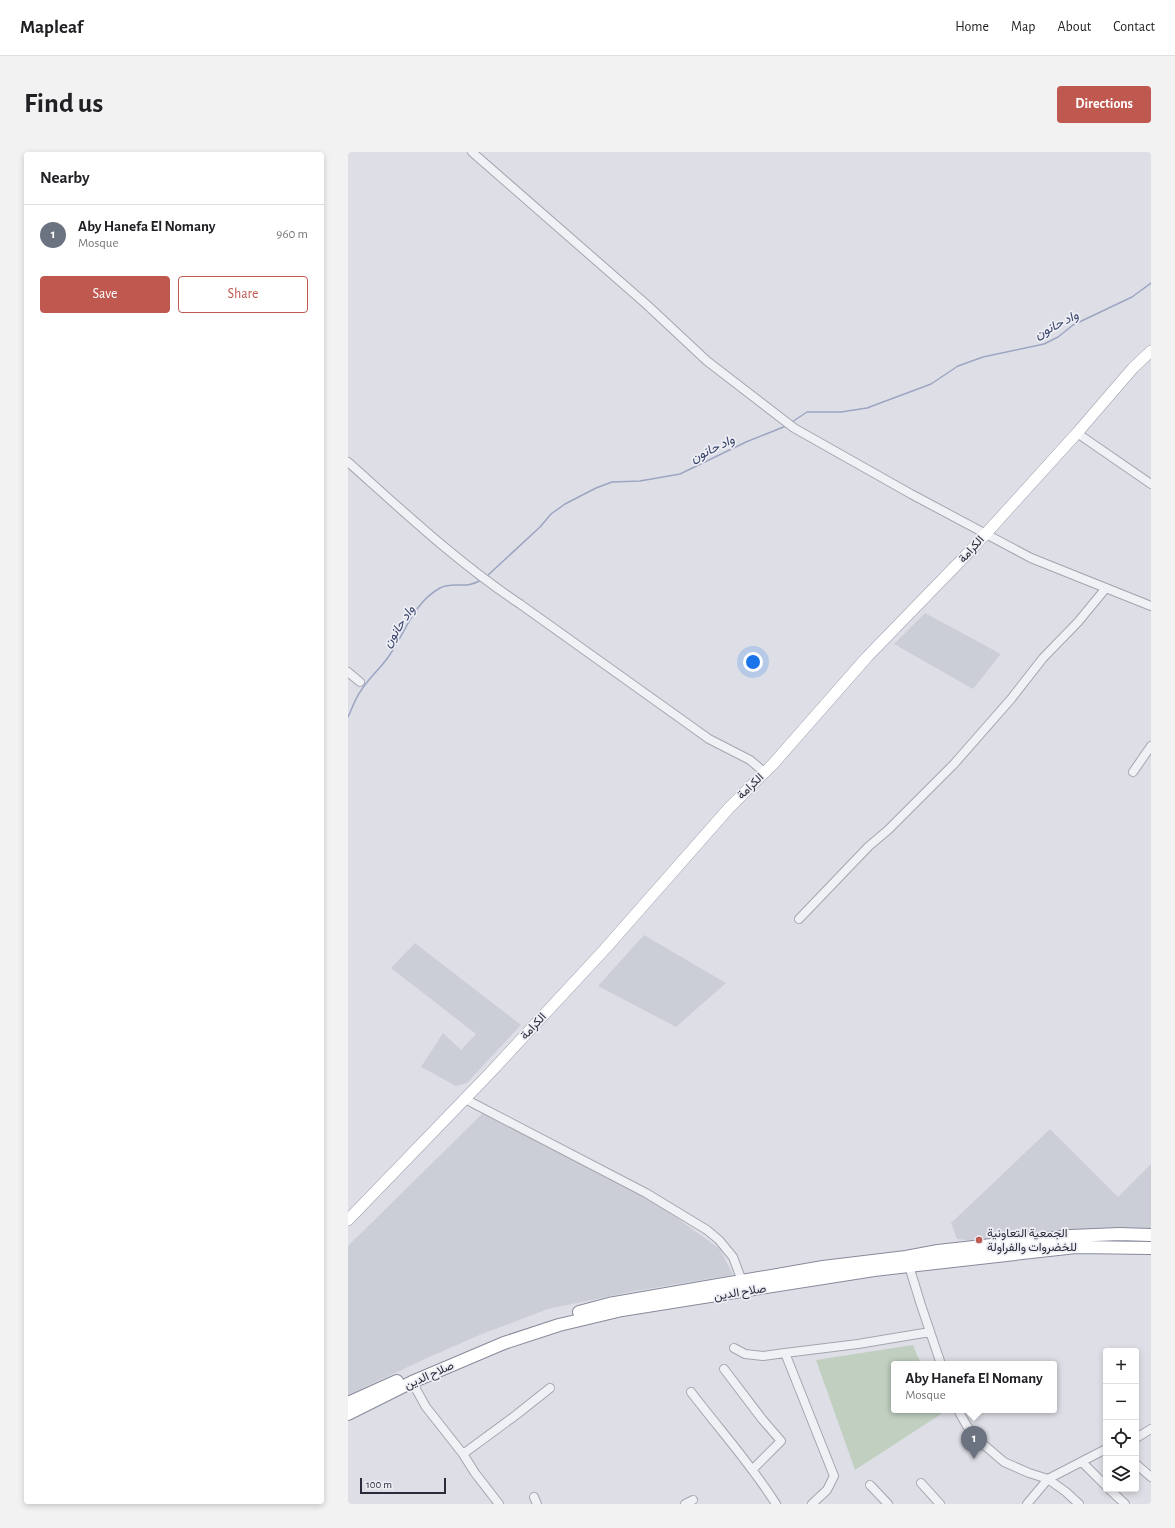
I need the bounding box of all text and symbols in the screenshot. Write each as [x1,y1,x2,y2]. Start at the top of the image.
text: Mapleaf [20,18,83,37]
text: Home [955,20,989,34]
text: Map [1011,20,1035,34]
text: About [1057,20,1091,34]
text: Contact [1113,20,1155,34]
button: Directions [1057,86,1151,123]
text: Find us [24,90,103,118]
text: Nearby [40,169,90,186]
text: Aby Hanefa El Nomany [78,219,216,234]
text: 1 [51,228,55,241]
text: 960 m [276,228,308,241]
text: Mosque [78,237,118,250]
button: Save [40,276,170,313]
button: Share [178,276,308,313]
water label: واد حانون [1033,309,1081,343]
water label: واد حانون [689,433,737,466]
street label: الكرامة [956,533,988,566]
water label: واد حانون [381,603,419,651]
your location [743,652,763,672]
street label: الكرامة [734,771,767,803]
street label: الكرامة [518,1010,550,1043]
place label: الجمعية التعاونية للخضروات والفراولة [987,1227,1077,1255]
marker: الجمعية التعاونية للخضروات والفراولة [974,1235,984,1245]
street label: صلاح الدين [713,1282,767,1305]
map controls [1103,1348,1139,1492]
button: + [1103,1348,1139,1384]
street label: صلاح الدين [402,1359,457,1394]
popup [891,1361,1057,1413]
text: Aby Hanefa El Nomany [905,1371,1043,1386]
button: − [1103,1384,1139,1420]
text: Mosque [905,1389,946,1402]
button: locate [1103,1420,1139,1456]
pin: 1 [961,1426,987,1459]
button: layers [1103,1456,1139,1492]
scale bar [360,1476,446,1495]
text: 100 m [366,1479,392,1490]

